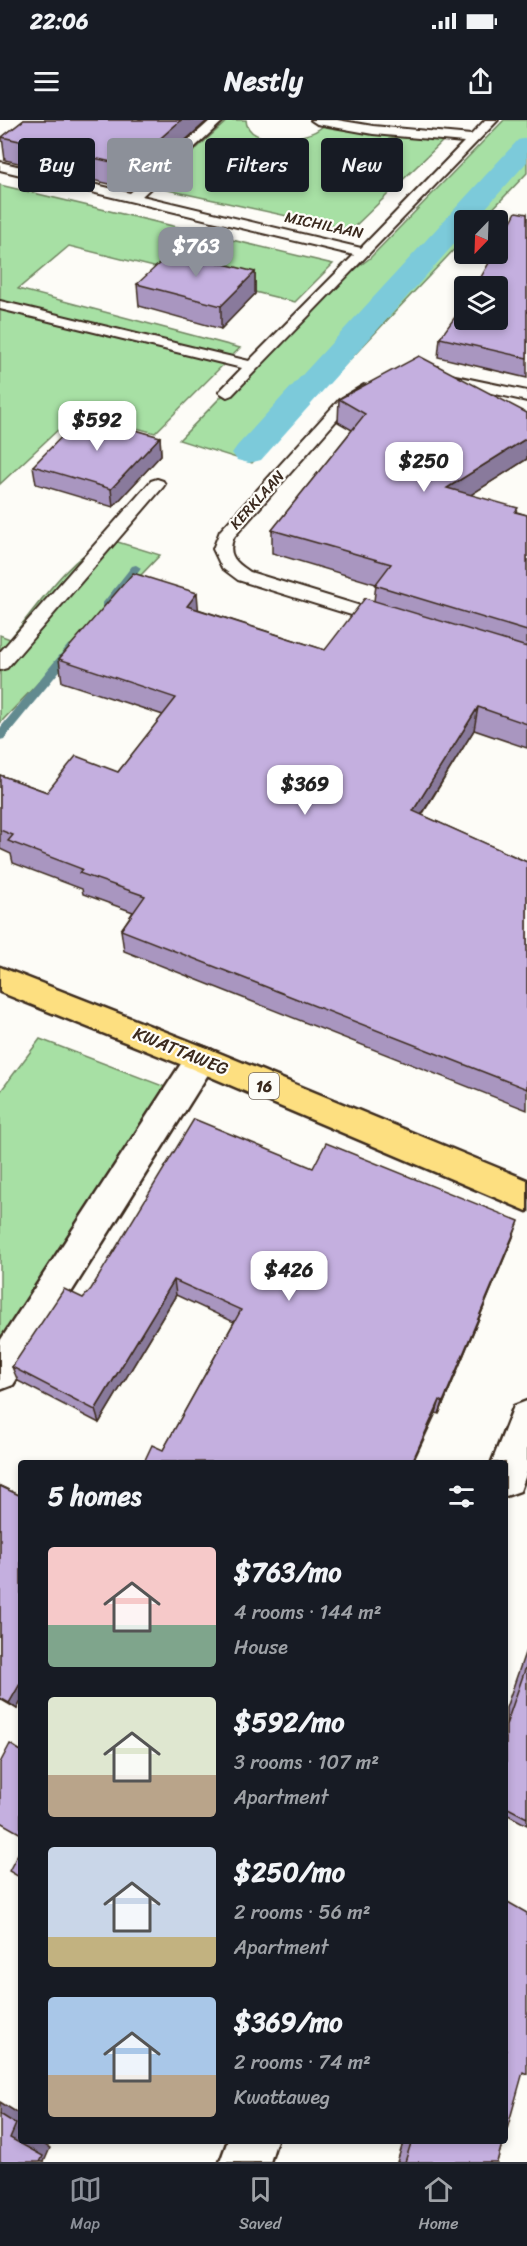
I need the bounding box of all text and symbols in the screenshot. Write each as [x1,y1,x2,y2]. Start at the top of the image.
text: 22:06 [30,2,88,41]
text: Nestly [224,57,303,105]
icon: menu [30,65,63,98]
icon: share [464,65,497,98]
chip: Buy [18,138,95,192]
chip: Rent [107,138,193,192]
chip: Filters [205,138,309,192]
chip: New [321,138,403,192]
street label: MICHILAAN [282,204,366,246]
north arrow [454,210,508,264]
map controls [454,210,508,330]
pin: $763 [160,227,232,278]
text: $763 [172,229,220,264]
button: layers [454,276,508,330]
pin: $592 [61,401,133,452]
text: $592 [72,403,122,438]
pin: $250 [388,442,460,493]
text: $250 [399,444,449,479]
street label: KERKLAAN [223,464,291,536]
pin: $369 [269,765,341,816]
text: $369 [281,767,329,802]
street label: KWATTAWEG [128,1017,234,1085]
road number: 16 [249,1073,279,1099]
pin: $426 [253,1251,325,1302]
text: $426 [265,1253,313,1288]
text: 5 homes [48,1473,141,1519]
icon: filters [445,1480,478,1513]
text: $763/mo [234,1549,341,1595]
icon: home [96,1571,168,1643]
text: 4 rooms · 144 m² [234,1595,382,1630]
text: House [234,1630,288,1665]
text: $592/mo [234,1699,344,1745]
icon: home [96,1721,168,1793]
text: 3 rooms · 107 m² [234,1745,379,1780]
text: Apartment [234,1780,328,1815]
text: $250/mo [234,1849,345,1895]
icon: home [96,1871,168,1943]
text: 2 rooms · 56 m² [234,1895,371,1930]
text: Apartment [234,1930,328,1965]
text: $369/mo [234,1999,343,2045]
icon: home [96,2021,168,2093]
text: 2 rooms · 74 m² [234,2045,371,2080]
text: Kwattaweg [234,2080,330,2115]
tab: Map [69,2173,102,2238]
tab: Saved [239,2173,281,2238]
tab: Home [418,2173,458,2238]

